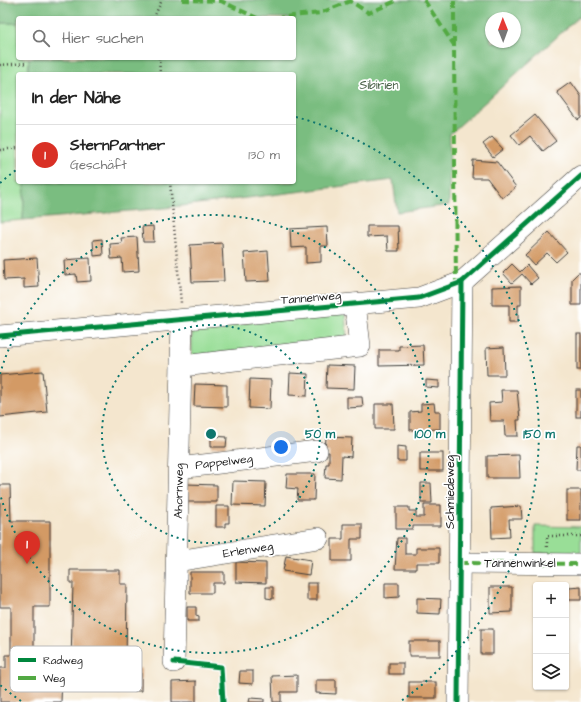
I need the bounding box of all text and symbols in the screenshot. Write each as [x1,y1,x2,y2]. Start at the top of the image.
north arrow [485,12,521,48]
search box [16,16,296,60]
icon: search [30,27,52,49]
text: Hier suchen [62,28,143,49]
park label: Sibirien [359,77,399,94]
text: In der Nähe [32,86,121,110]
text: SternPartner [70,135,165,156]
text: 1 [44,146,46,164]
text: 130 m [248,146,280,164]
text: Geschäft [70,156,127,174]
street label: Tannenweg [280,287,342,310]
text: 50 m [305,426,336,443]
text: 100 m [415,426,446,443]
text: 150 m [523,426,556,443]
centre of rings [204,427,218,441]
your location [271,437,291,457]
street label: Pappelweg [194,450,254,475]
street label: Schmiedeweg [442,455,460,529]
street label: Ahornweg [170,463,189,519]
pin: 1 [14,531,40,564]
street label: Erlenweg [222,538,274,563]
street label: Tannenwinkel [484,555,556,572]
map controls [533,582,569,690]
button: + [533,582,569,618]
button: − [533,618,569,654]
legend [10,646,142,692]
text: Radweg [43,653,83,669]
button: layers [533,654,569,690]
text: Weg [43,671,65,687]

